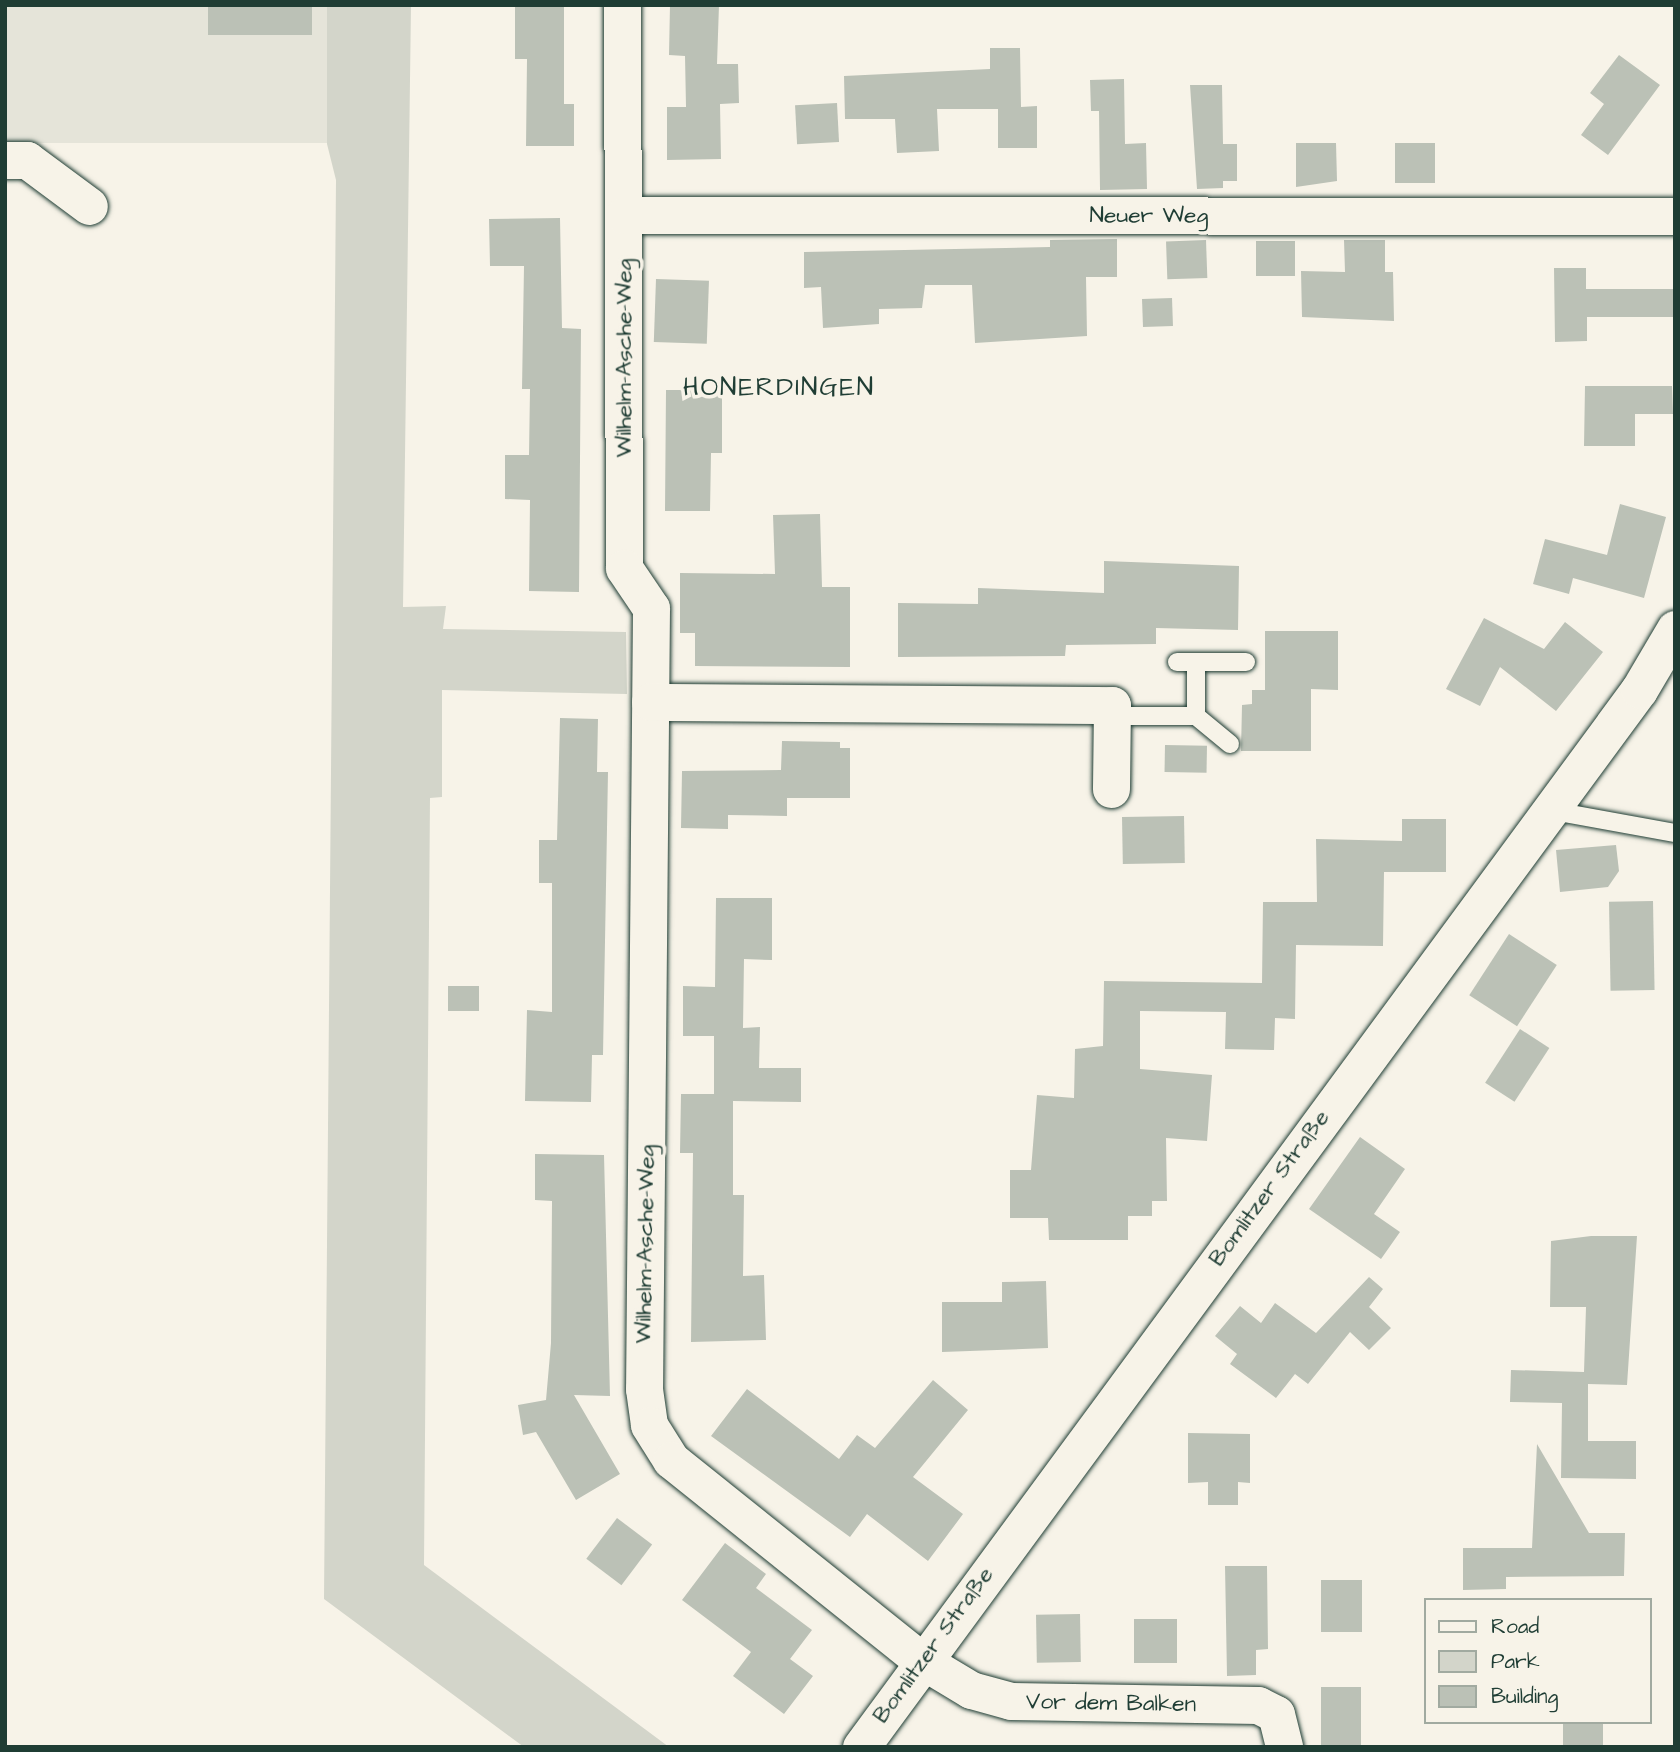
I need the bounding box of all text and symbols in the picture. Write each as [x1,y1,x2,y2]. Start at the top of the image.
street label: Neuer Weg [1090,201,1208,229]
street label: Wilhelm-Asche-Weg [610,259,638,457]
district label: HONERDINGEN [684,372,874,404]
street label: Bomlitzer Straße [1203,1104,1335,1272]
street label: Wilhelm-Asche-Weg [629,1144,661,1344]
street label: Bomlitzer Straße [867,1561,999,1729]
legend [1424,1598,1652,1724]
text: Road [1491,1612,1539,1641]
text: Park [1491,1647,1540,1676]
text: Building [1491,1682,1558,1711]
street label: Vor dem Balken [1026,1688,1196,1718]

